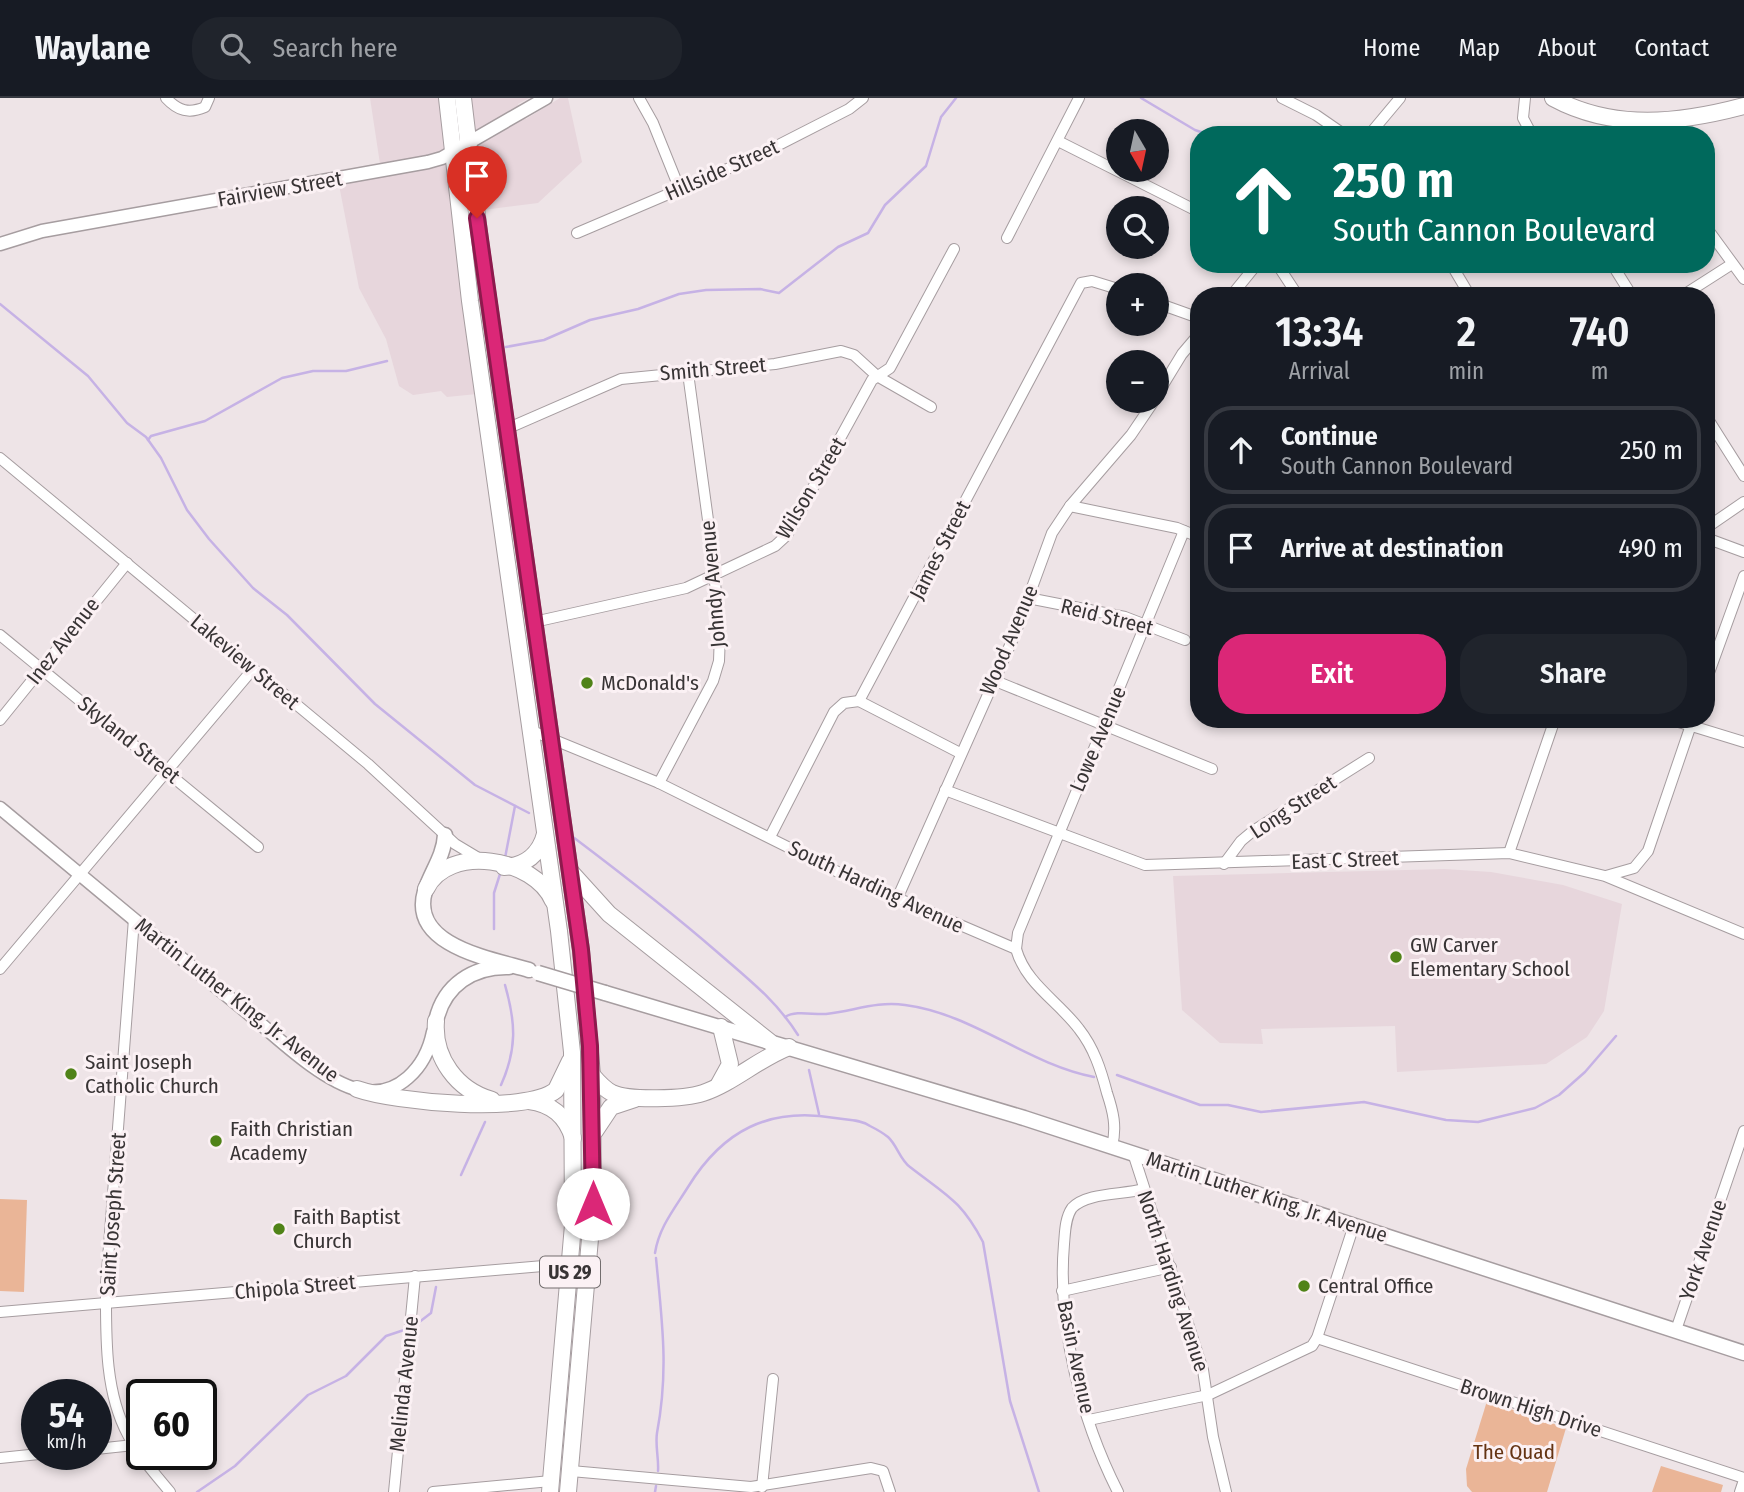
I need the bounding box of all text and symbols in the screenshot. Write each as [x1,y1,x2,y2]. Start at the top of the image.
search box [192,17,682,80]
text: Waylane [35,28,150,68]
icon: search [216,29,254,67]
text: Search here [272,33,398,64]
text: Home [1363,34,1420,62]
text: Map [1458,34,1500,62]
text: About [1538,34,1596,62]
text: Contact [1634,34,1709,62]
north arrow [1106,119,1169,182]
map controls [1106,119,1169,413]
street label: Hillside Street [661,133,783,207]
pin [447,146,507,218]
text: 250 m [1333,151,1454,210]
icon: ahead [1218,154,1309,245]
icon: arrive [458,157,496,195]
street label: Fairview Street [216,165,345,213]
button: search [1106,196,1169,259]
text: South Cannon Boulevard [1333,211,1656,249]
button: + [1106,273,1169,336]
text: 13:34 [1275,307,1363,357]
text: 2 [1457,307,1476,357]
text: 740 [1569,307,1630,357]
button: − [1106,350,1169,413]
street label: Smith Street [659,351,767,387]
text: Arrival [1289,357,1350,385]
text: min [1449,357,1484,385]
text: m [1591,357,1608,385]
text: Continue [1281,421,1378,452]
icon: ahead [1222,431,1260,469]
street label: Wilson Street [770,432,852,544]
text: 250 m [1620,435,1683,466]
text: South Cannon Boulevard [1281,452,1513,480]
street label: James Street [904,496,976,604]
street label: Johndy Avenue [694,519,732,649]
icon: arrive [1222,529,1260,567]
text: Arrive at destination [1281,533,1504,564]
text: 490 m [1619,533,1683,564]
street label: Wood Avenue [974,581,1044,699]
street label: Inez Avenue [21,592,105,690]
street label: Reid Street [1058,593,1156,641]
street label: Lakeview Street [185,609,305,715]
button: Exit [1218,634,1446,714]
button: Share [1460,634,1687,714]
place label: McDonald's [601,670,699,696]
marker: McDonald's [579,675,595,691]
street label: Lowe Avenue [1064,682,1132,796]
street label: Skyland Street [73,691,186,789]
street label: Long Street [1245,770,1341,844]
street label: South Harding Avenue [784,835,968,939]
street label: East C Street [1291,845,1399,875]
street label: Martin Luther King, Jr. Avenue [130,912,344,1088]
place label: GW Carver Elementary School [1410,932,1570,982]
marker: GW Carver Elementary School [1388,949,1404,965]
place label: Saint Joseph Catholic Church [85,1049,219,1099]
marker: Saint Joseph Catholic Church [63,1066,79,1082]
place label: Faith Christian Academy [230,1116,353,1166]
street label: Saint Joseph Street [94,1131,132,1297]
marker: Faith Christian Academy [208,1133,224,1149]
street label: Martin Luther King, Jr. Avenue [1143,1146,1391,1248]
position arrow [556,1167,630,1241]
street label: North Harding Avenue [1131,1187,1215,1375]
street label: York Avenue [1674,1196,1732,1304]
place label: Faith Baptist Church [293,1204,400,1254]
marker: Faith Baptist Church [271,1221,287,1237]
road number: US 29 [540,1256,600,1288]
street label: Chipola Street [233,1269,357,1305]
place label: Central Office [1318,1273,1433,1299]
marker: Central Office [1296,1278,1312,1294]
street label: Basin Avenue [1051,1298,1101,1416]
street label: Melinda Avenue [384,1315,424,1453]
street label: Brown High Drive [1457,1373,1605,1443]
speed limit sign: 60 [126,1379,217,1470]
text: 54 [49,1394,84,1436]
text: km/h [46,1431,87,1453]
park label: The Quad [1473,1439,1555,1465]

